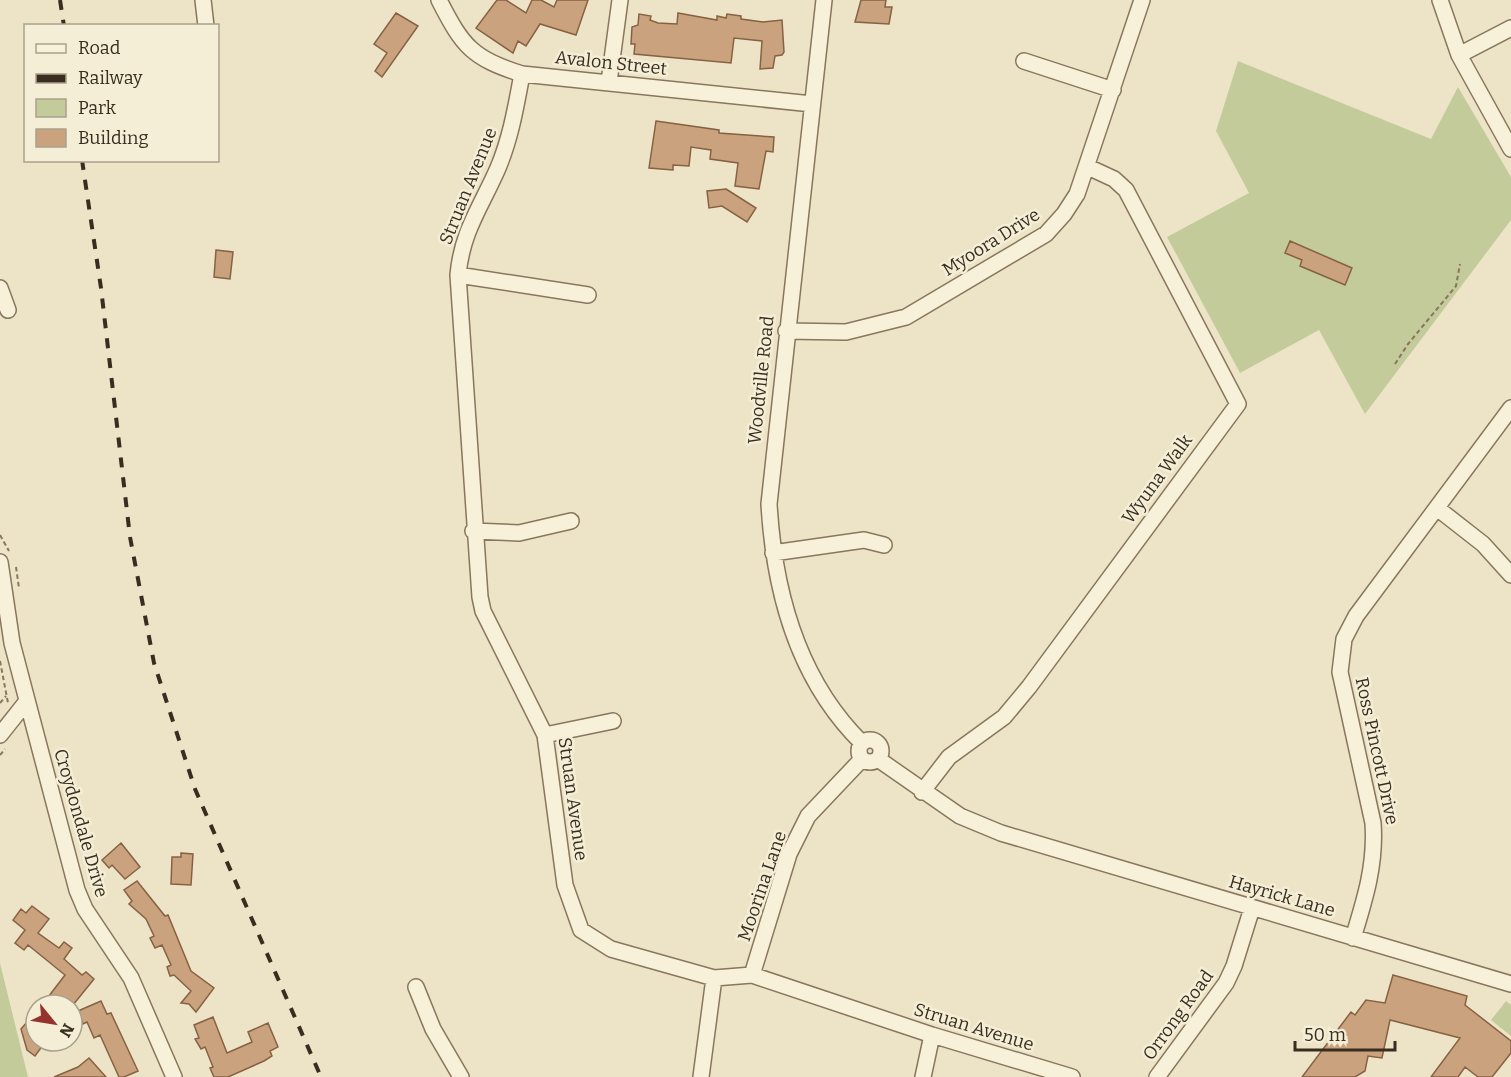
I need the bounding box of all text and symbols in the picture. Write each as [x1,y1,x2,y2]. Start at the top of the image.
legend [24,24,219,162]
text: Road [78,37,121,59]
street label: Avalon Street [554,46,668,80]
text: Railway [78,67,143,89]
text: Park [78,97,117,119]
street label: Struan Avenue [435,124,501,248]
text: Building [78,127,149,149]
street label: Myoora Drive [938,203,1044,281]
street label: Woodville Road [743,314,779,445]
street label: Wyuna Walk [1117,429,1197,528]
street label: Ross Pincott Drive [1351,675,1403,827]
street label: Struan Avenue [553,736,593,862]
street label: Croydondale Drive [49,746,113,900]
street label: Moorina Lane [733,828,791,944]
street label: Hayrick Lane [1226,870,1338,922]
street label: Orrong Road [1138,965,1218,1064]
north arrow [24,993,84,1053]
street label: Struan Avenue [911,998,1037,1056]
scale bar [1295,1014,1396,1052]
text: N [55,1020,78,1040]
text: 50 m [1304,1024,1346,1046]

